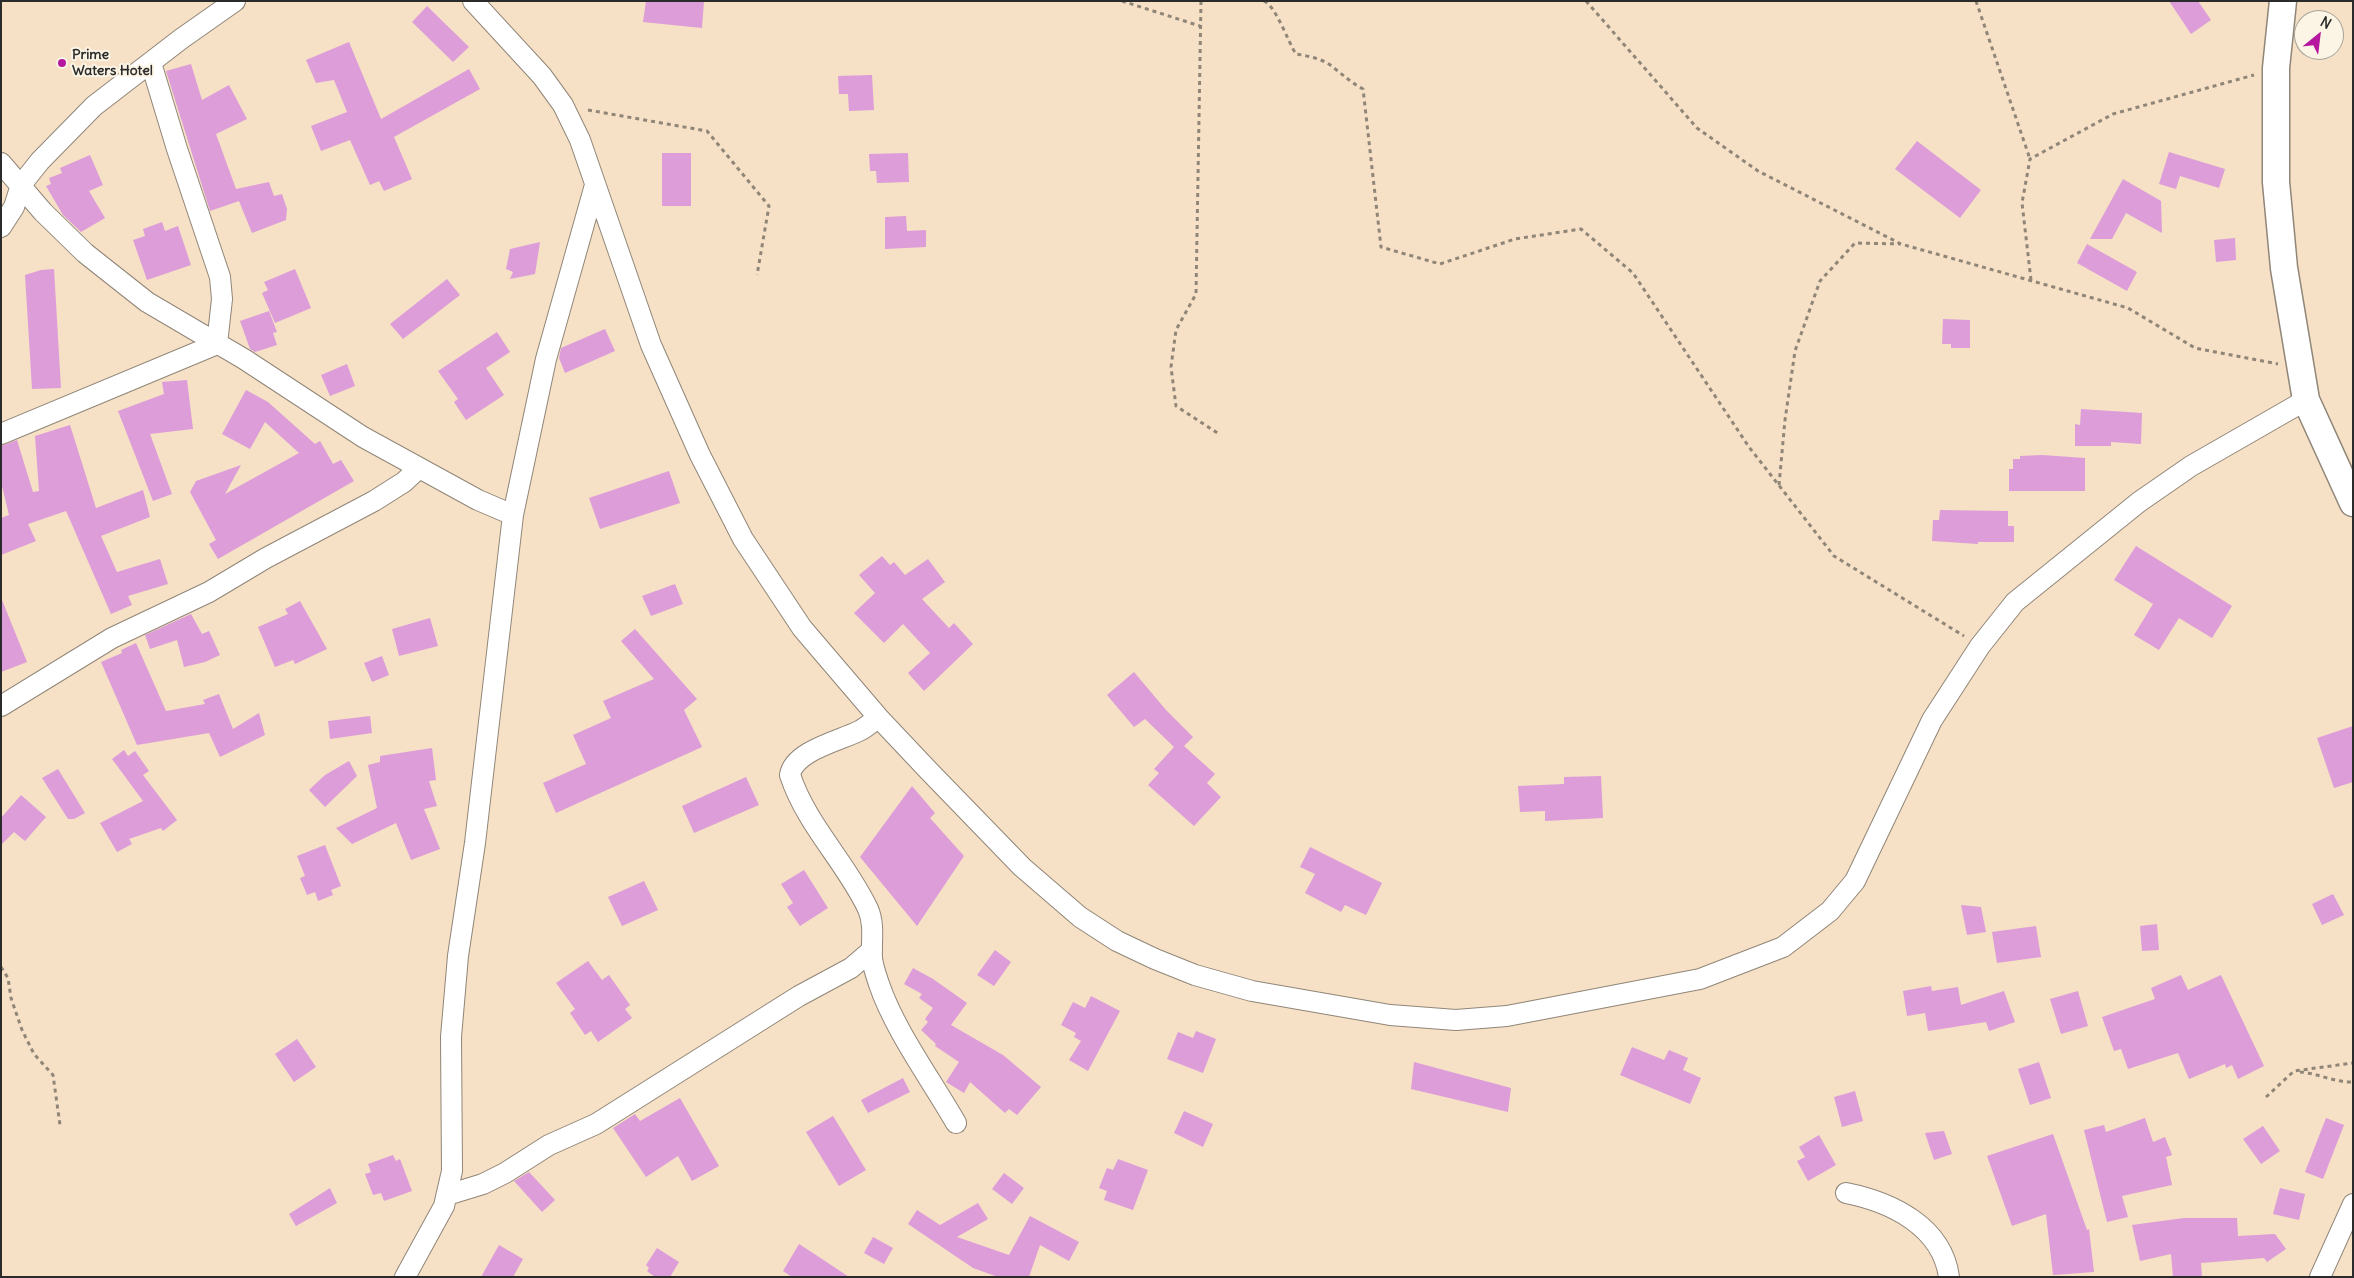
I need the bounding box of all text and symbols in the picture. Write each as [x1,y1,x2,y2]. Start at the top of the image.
north arrow [2294,10,2344,60]
text: N [2317,13,2334,33]
place label: Prime Waters Hotel [72,47,153,80]
marker: Prime Waters Hotel [56,57,68,69]

